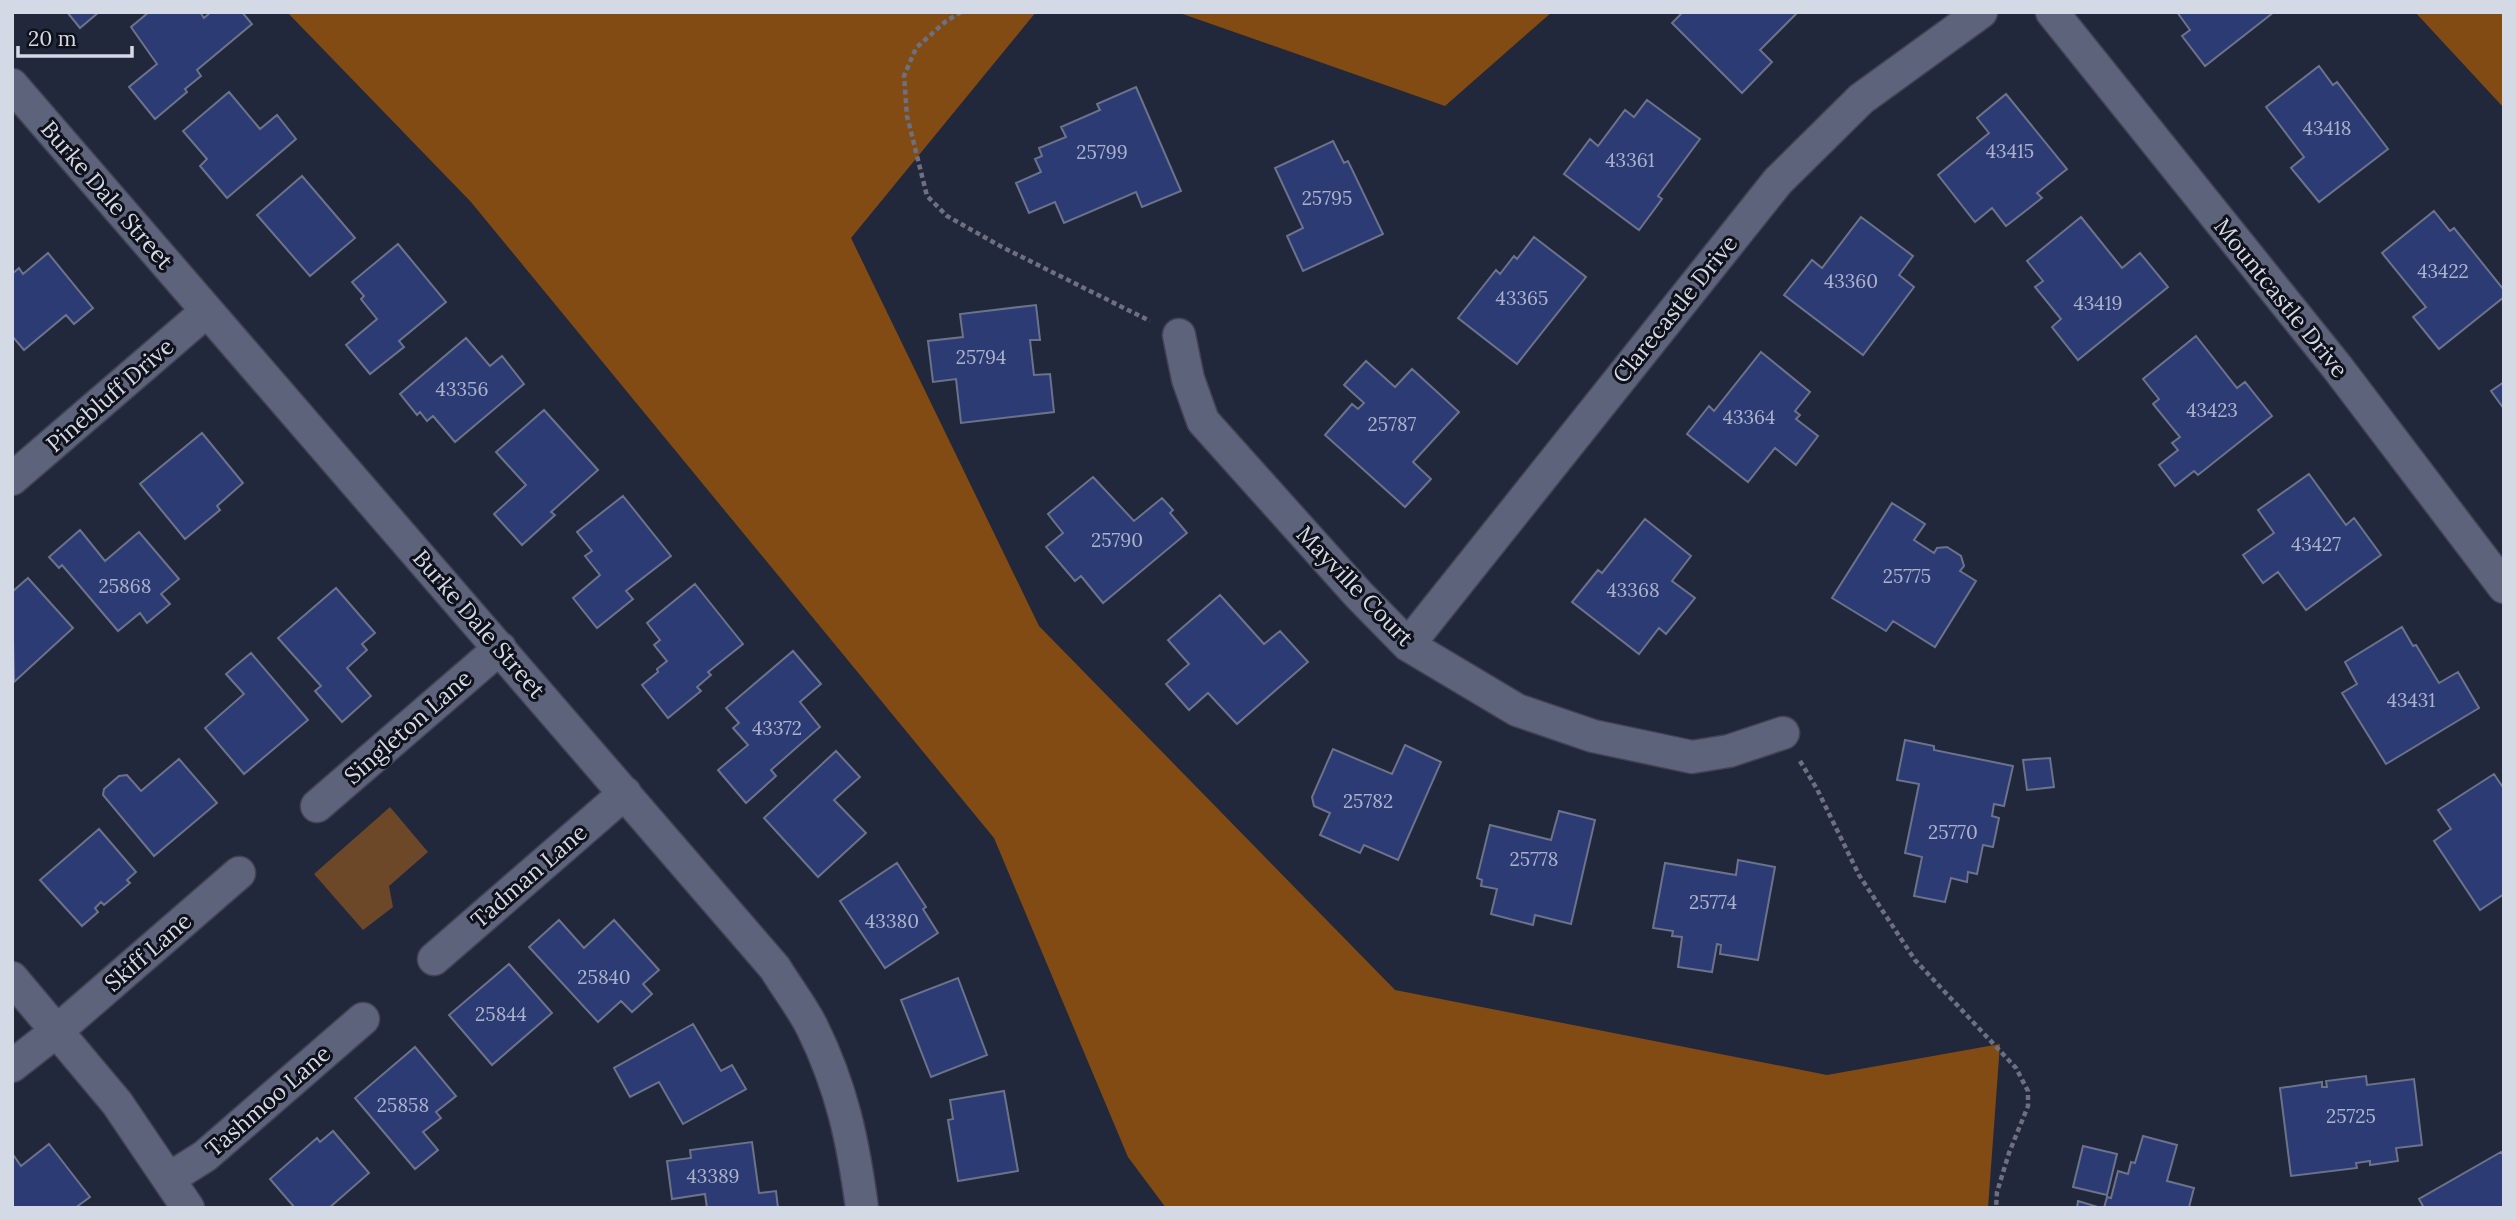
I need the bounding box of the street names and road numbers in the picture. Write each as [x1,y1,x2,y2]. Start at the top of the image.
street label: Burke Dale Street [35,114,180,275]
street label: Mountcastle Drive [2208,212,2355,383]
street label: Clarecastle Drive [1606,229,1743,389]
street label: Pinebluff Drive [40,331,179,458]
street label: Mayville Court [1291,519,1420,652]
street label: Burke Dale Street [407,543,552,704]
street label: Singleton Lane [338,663,477,790]
street label: Tadman Lane [465,817,593,934]
street label: Skiff Lane [98,906,197,997]
street label: Tashmoo Lane [199,1038,336,1163]

